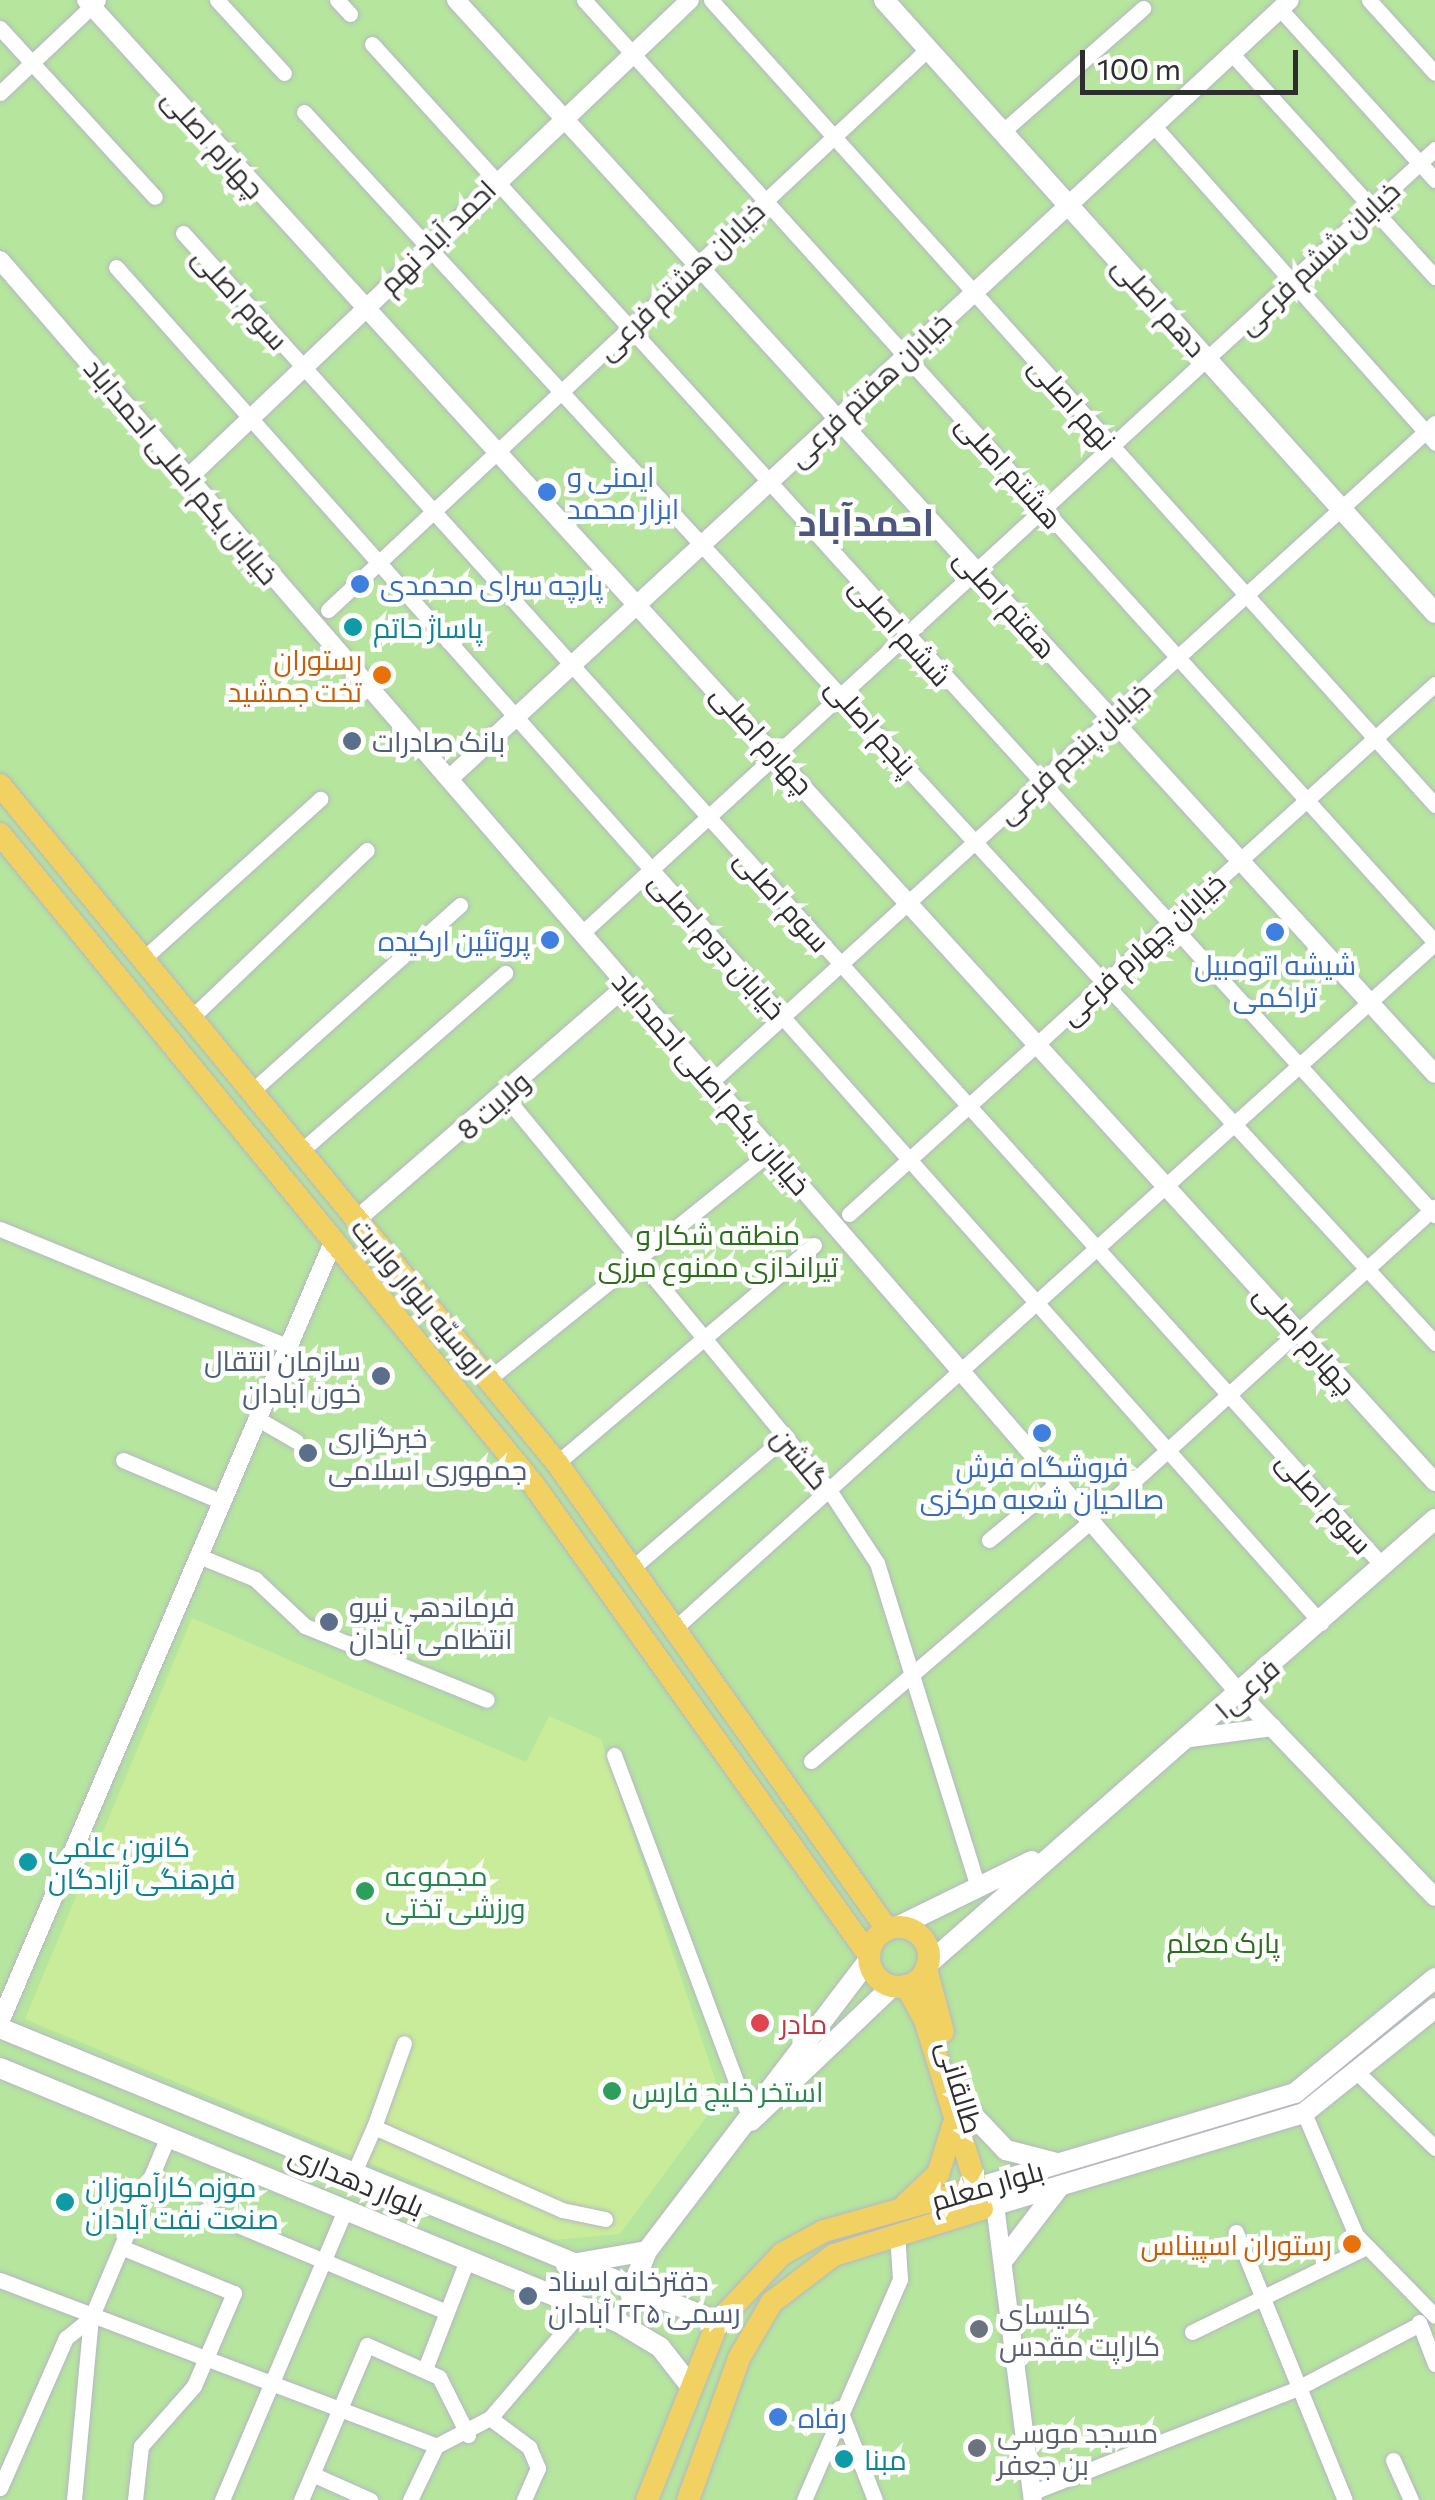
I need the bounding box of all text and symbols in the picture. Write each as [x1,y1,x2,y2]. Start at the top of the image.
scale bar [1085,30,1302,92]
text: 100 m [1097,49,1181,86]
street label: چهارم اصلی [156,81,272,205]
street label: احمد آباد نهم [372,172,502,300]
street label: خیابان ششم فرعی [1230,173,1406,341]
street label: خیابان هشتم فرعی [589,194,771,366]
street label: سوم اصلی [186,240,296,356]
street label: دهم اصلی [1106,249,1214,363]
street label: خیابان هفتم فرعی [780,305,958,473]
street label: نهم اصلی [1023,350,1123,456]
street label: خیابان یکم اصلی احمداباد [78,351,286,591]
street label: هشتم اصلی [950,407,1070,535]
place label: ایمنی و ابزار محمد [567,459,679,525]
marker: ایمنی و ابزار محمد [536,481,558,503]
district label: احمدآباد [798,498,934,544]
street label: هفتم اصلی [948,541,1064,665]
place label: پارچه سرای محمدی [380,567,603,601]
street label: ششم اصلی [843,570,959,692]
marker: پارچه سرای محمدی [349,573,371,595]
place label: پاساژ حاتم [373,610,483,644]
marker: پاساژ حاتم [342,616,364,638]
place label: رستوران تخت جمشید [228,642,362,708]
marker: رستوران تخت جمشید [371,664,393,686]
street label: پنجم اصلی [819,670,925,782]
street label: خیابان پنجم فرعی [989,674,1157,830]
street label: چهارم اصلی [705,677,821,801]
place label: بانک صادرات [372,724,505,758]
marker: بانک صادرات [341,730,363,752]
street label: سوم اصلی [728,842,838,958]
street label: خیابان دوم اصلی [643,864,793,1026]
street label: خیابان چهارم فرعی [1052,865,1232,1031]
marker: شیشه اتومبیل تراکمی [1264,921,1286,943]
place label: پروتئین ارکیده [378,923,530,957]
marker: پروتئین ارکیده [539,929,561,951]
place label: شیشه اتومبیل تراکمی [1194,947,1356,1013]
street label: خیابان یکم اصلی احمداباد [606,965,818,1201]
street label: ولایت 8 [450,1064,536,1146]
street label: اروسیّه بلوار ولایت [345,1211,499,1385]
park label: منطقه شکار و تیراندازی ممنوع مرزی [598,1217,838,1283]
street label: چهارم اصلی [1248,1277,1364,1401]
place label: سازمان انتقال خون آبادان [204,1343,361,1409]
marker: سازمان انتقال خون آبادان [370,1365,392,1387]
place label: خبرگزاری جمهوری اسلامی [328,1420,527,1486]
street label: گلشن [765,1420,837,1496]
marker: فروشگاه فرش صالحیان شعبه مرکزی [1031,1422,1053,1444]
marker: خبرگزاری جمهوری اسلامی [297,1442,319,1464]
street label: سوم اصلی [1270,1444,1380,1560]
place label: فروشگاه فرش صالحیان شعبه مرکزی [920,1449,1164,1515]
place label: فرماندهی نیرو انتظامی آبادان [349,1589,515,1655]
marker: فرماندهی نیرو انتظامی آبادان [318,1611,340,1633]
street label: فرعی۱ [1207,1651,1285,1725]
place label: کانون علمی فرهنگی آزادگان [48,1829,236,1895]
marker: کانون علمی فرهنگی آزادگان [17,1851,39,1873]
place label: مجموعه ورزشی تختی [385,1858,526,1924]
marker: مجموعه ورزشی تختی [354,1880,376,1902]
park label: پارک معلم [1166,1925,1280,1959]
place label: مادر [780,2006,827,2040]
marker: مادر [749,2012,771,2034]
street label: طالقانی [931,2037,991,2137]
place label: استخر خلیج فارس [632,2074,823,2108]
marker: استخر خلیج فارس [601,2080,623,2102]
street label: بلوار دهداری [284,2137,430,2223]
street label: بلوار معلم [927,2153,1047,2217]
place label: موزه کارآموزان صنعت نفت آبادان [85,2169,279,2235]
marker: موزه کارآموزان صنعت نفت آبادان [54,2191,76,2213]
place label: رستوران اسپیناس [1141,2227,1332,2261]
marker: رستوران اسپیناس [1341,2233,1363,2255]
place label: دفترخانه اسناد رسمی ۲۲۵ آبادان [548,2263,741,2329]
marker: دفترخانه اسناد رسمی ۲۲۵ آبادان [517,2285,539,2307]
place label: کلیسای کاراپت مقدس [999,2296,1160,2362]
marker: کلیسای کاراپت مقدس [968,2318,990,2340]
place label: رفاه [798,2400,847,2434]
marker: رفاه [767,2406,789,2428]
place label: مسجد موسی بن جعفر [997,2415,1158,2481]
marker: مسجد موسی بن جعفر [966,2437,988,2459]
place label: مبنا [864,2442,907,2476]
marker: مبنا [833,2448,855,2470]

